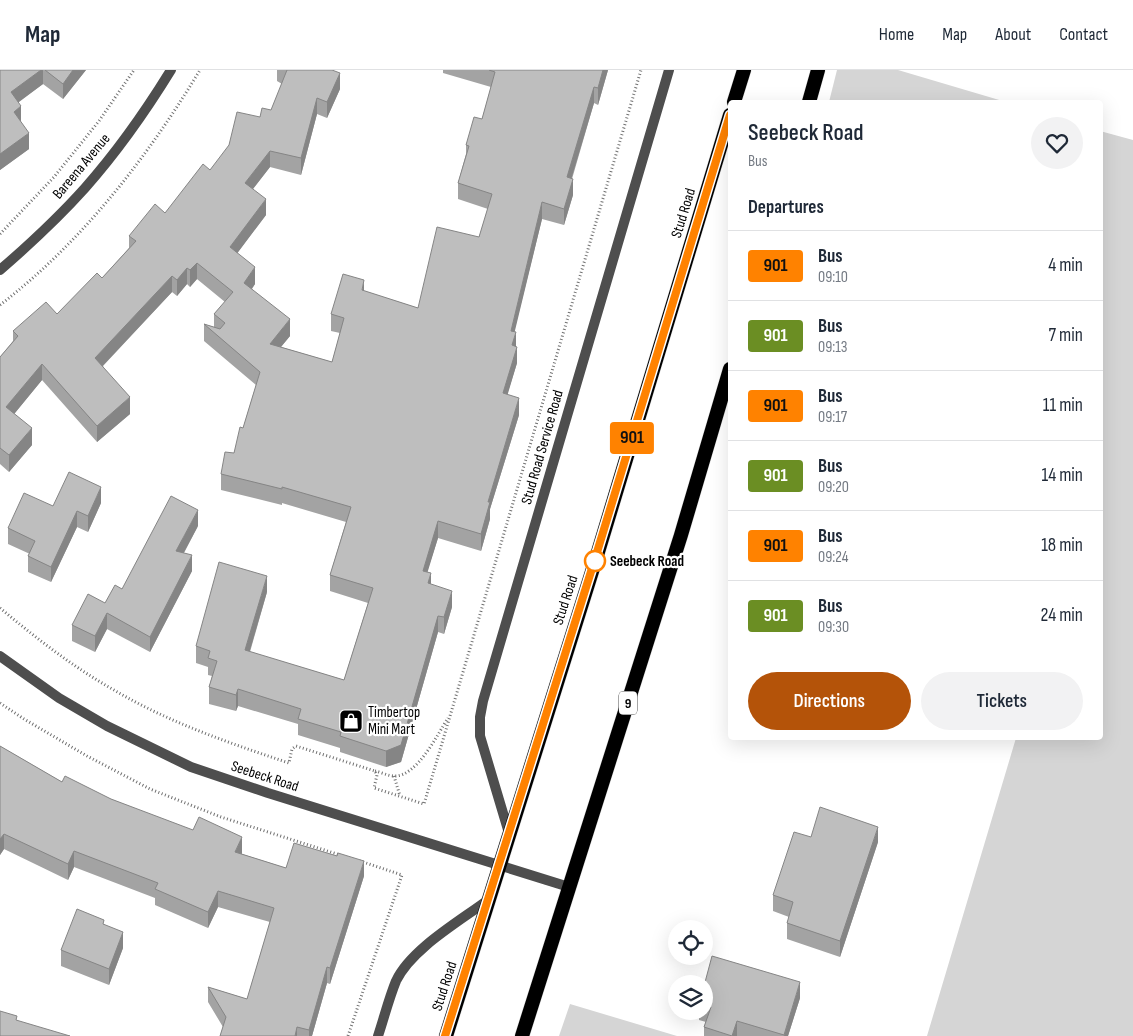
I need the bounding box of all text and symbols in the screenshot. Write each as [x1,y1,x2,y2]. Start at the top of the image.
text: Map [25,20,60,49]
text: Home [879,24,914,45]
text: Map [942,24,967,45]
text: About [995,24,1031,45]
text: Contact [1059,24,1108,45]
button: heart [1031,117,1083,169]
text: Seebeck Road [748,118,864,147]
street label: Bareena Avenue [48,130,114,203]
text: Bus [748,152,768,171]
street label: Stud Road [667,186,700,240]
text: Departures [748,196,824,219]
text: Bus [818,245,843,268]
text: 4 min [1048,254,1083,277]
text: 901 [763,255,788,276]
text: 09:10 [818,268,848,287]
text: Bus [818,315,843,338]
text: 7 min [1049,324,1083,347]
text: 901 [763,325,788,346]
text: 09:13 [818,338,848,357]
text: Bus [818,385,843,408]
street label: Stud Road Service Road [517,388,568,507]
text: 11 min [1043,394,1083,417]
text: 901 [763,395,788,416]
text: 09:17 [818,408,847,427]
line badge: 901 [603,422,661,454]
text: 901 [620,427,644,448]
text: Bus [818,455,843,478]
text: 14 min [1042,464,1083,487]
text: 901 [763,465,788,486]
text: 09:20 [818,478,849,497]
text: Bus [818,525,843,548]
text: 18 min [1041,534,1083,557]
text: 901 [763,535,788,556]
text: 09:24 [818,548,848,567]
marker: Seebeck Road [584,550,606,572]
place label: Seebeck Road [610,552,684,571]
street label: Stud Road [549,573,582,627]
text: Bus [818,595,843,618]
text: 24 min [1040,604,1083,627]
text: 901 [763,605,788,626]
text: 09:30 [818,618,849,637]
button: Directions [748,672,911,730]
button: Tickets [921,672,1083,730]
road number: 9 [619,692,637,714]
place label: Timbertop Mini Mart [368,703,420,739]
shop icon: Timbertop Mini Mart [338,708,364,734]
street label: Seebeck Road [229,757,301,796]
map controls [668,920,713,1020]
button: locate [668,920,713,965]
street label: Stud Road [428,959,461,1013]
button: layers [668,975,713,1020]

